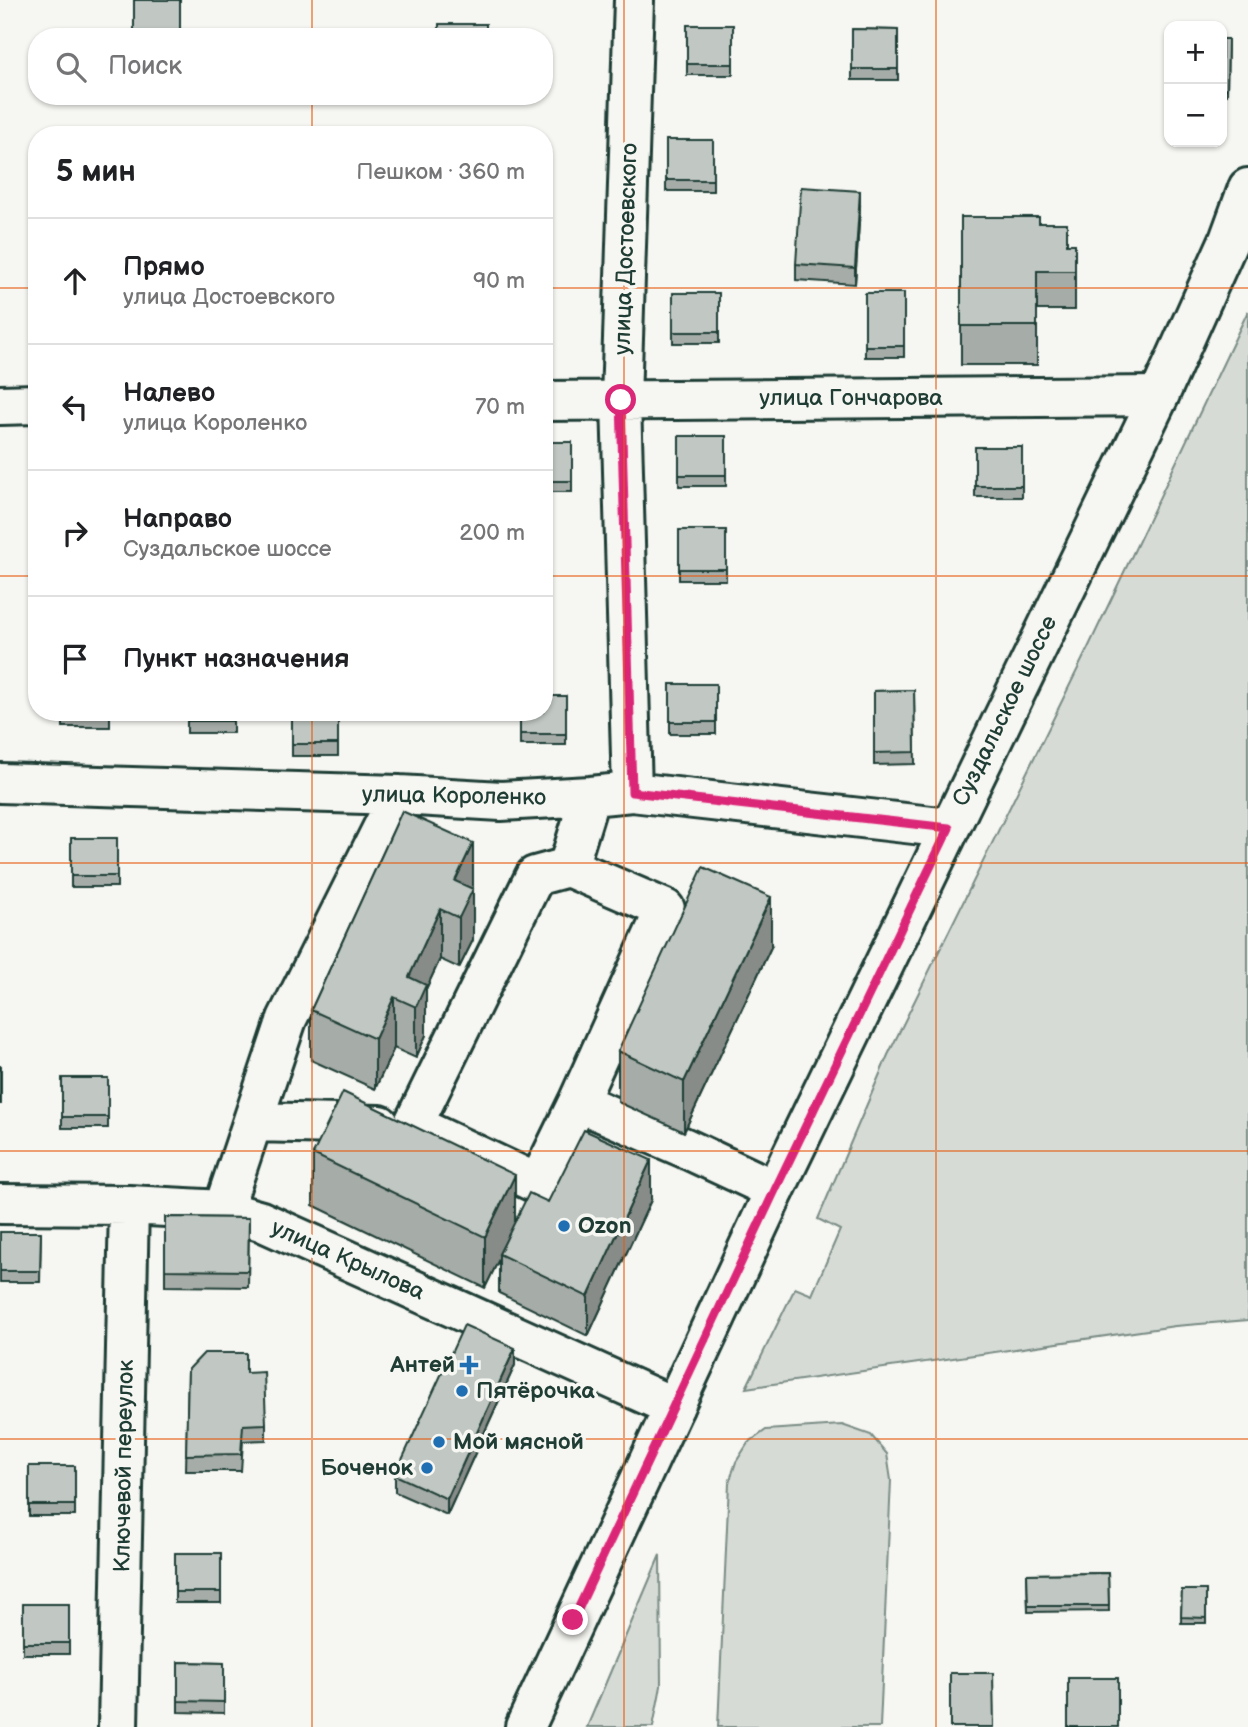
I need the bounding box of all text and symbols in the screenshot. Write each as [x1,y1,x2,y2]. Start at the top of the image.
map controls [1164,21,1227,147]
button: + [1164,21,1227,84]
search box [28,28,553,105]
icon: search [52,48,90,86]
text: Поиск [108,51,182,82]
button: − [1164,84,1227,147]
street label: улица Достоевского [608,143,644,355]
text: 5 мин [56,154,136,190]
text: Пешком · 360 m [356,158,525,186]
text: Прямо [123,252,205,283]
icon: ahead [56,262,94,300]
text: 90 m [473,267,525,295]
text: улица Достоевского [123,283,335,311]
text: Налево [123,378,215,409]
route start [605,384,636,415]
street label: улица Гончарова [759,384,943,412]
icon: left [56,388,94,426]
text: 70 m [475,393,525,421]
text: улица Короленко [123,409,307,437]
text: Направо [123,504,232,535]
icon: right [56,514,94,552]
text: 200 m [459,519,525,547]
text: Суздальское шоссе [123,535,332,563]
street label: Суздальское шоссе [947,611,1063,811]
icon: arrive [56,640,94,678]
text: Пункт назначения [123,644,349,675]
street label: улица Короленко [362,780,546,812]
place label: Ozon [578,1212,632,1240]
street label: улица Крылова [267,1214,429,1306]
marker: Ozon [556,1218,572,1234]
place label: Антей [389,1351,455,1379]
marker: Антей [461,1357,477,1373]
street label: Ключевой переулок [108,1359,140,1573]
place label: Пятёрочка [476,1377,595,1405]
marker: Пятёрочка [454,1383,470,1399]
place label: Мой мясной [453,1428,584,1456]
marker: Мой мясной [431,1434,447,1450]
place label: Боченок [320,1454,414,1482]
marker: Боченок [419,1460,435,1476]
route end [557,1604,588,1635]

